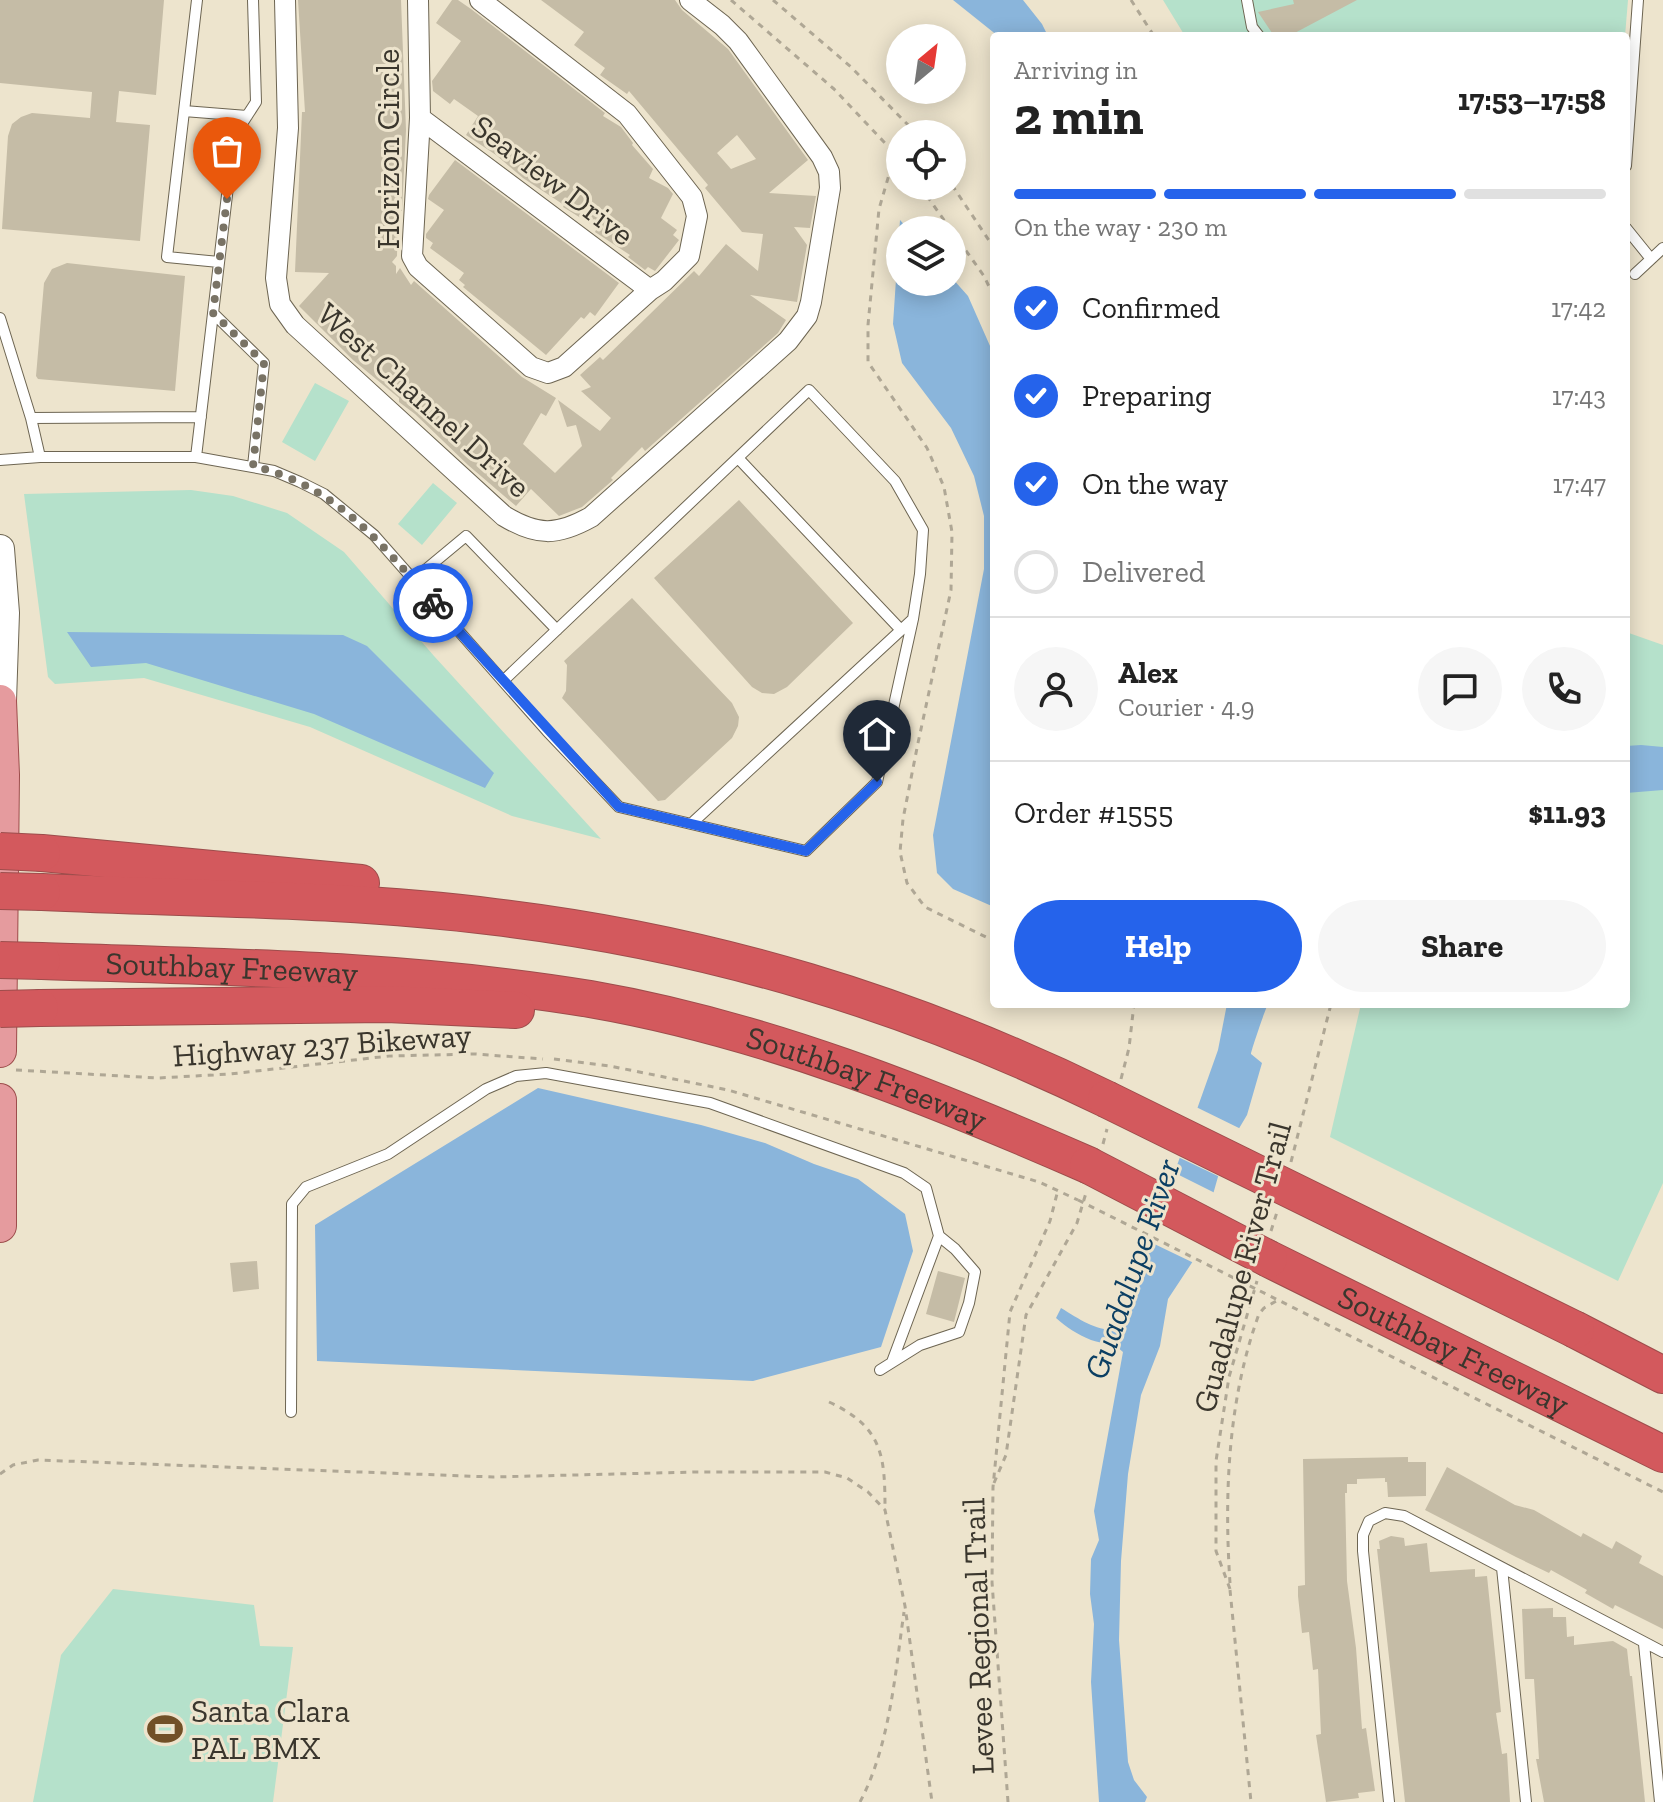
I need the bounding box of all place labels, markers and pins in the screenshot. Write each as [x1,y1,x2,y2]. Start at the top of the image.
pin [193,117,261,199]
pin [843,700,911,782]
place label: Santa Clara PAL BMX [191,1692,350,1767]
sports icon: Santa Clara PAL BMX [146,1710,184,1748]

